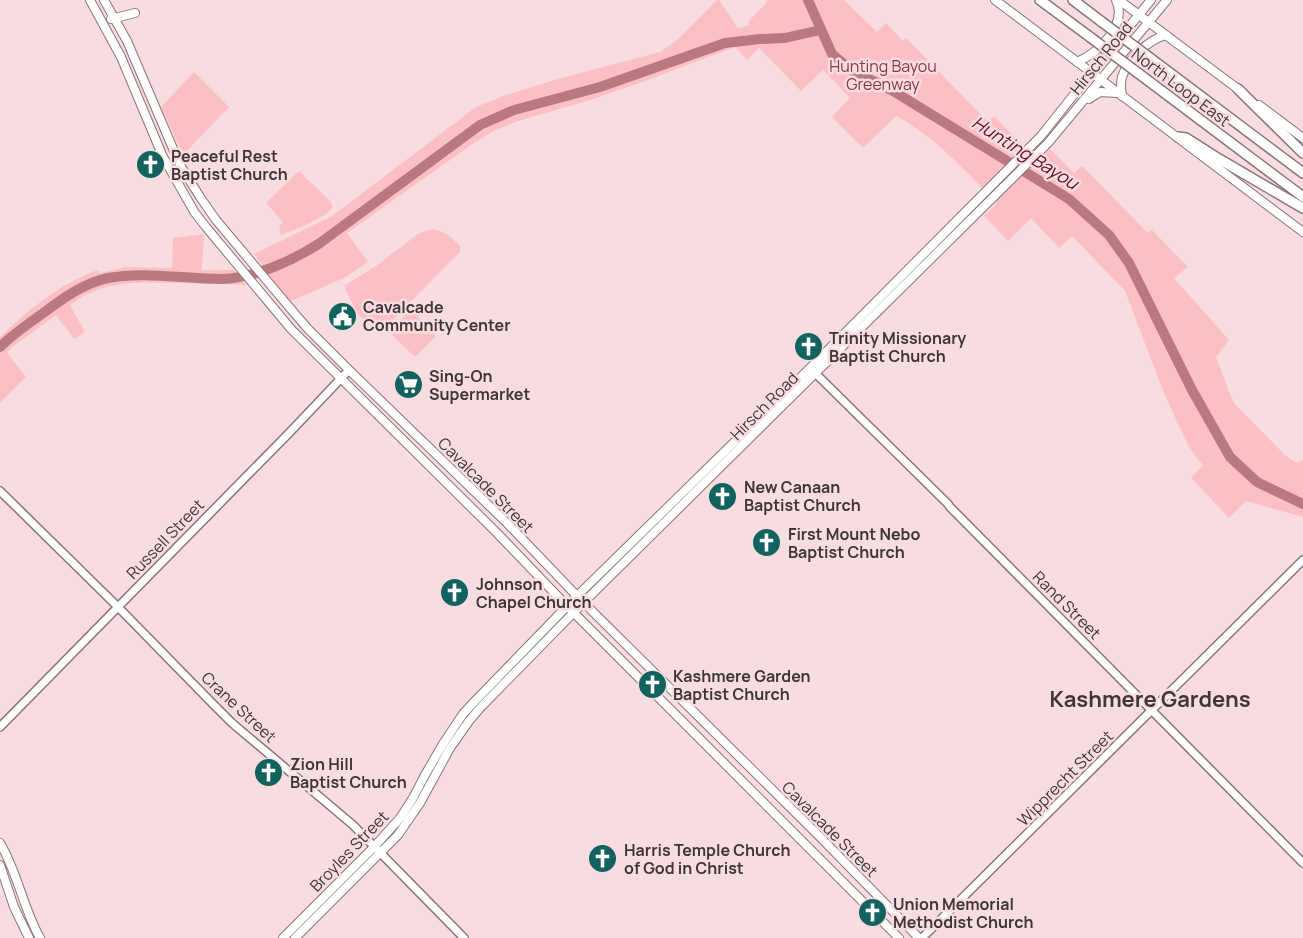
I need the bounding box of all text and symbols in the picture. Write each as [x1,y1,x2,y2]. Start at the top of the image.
street label: Hirsch Road [1065,17,1137,99]
street label: North Loop East [1127,43,1235,131]
park label: Hunting Bayou Greenway [829,55,937,95]
water label: Hunting Bayou [968,110,1084,195]
place label: Peaceful Rest Baptist Church [171,145,288,185]
church icon: Peaceful Rest Baptist Church [134,149,166,181]
place label: Cavalcade Community Center [363,296,511,336]
public building icon: Cavalcade Community Center [326,300,358,332]
place label: Trinity Missionary Baptist Church [829,327,966,367]
church icon: Trinity Missionary Baptist Church [792,331,824,363]
place label: Sing-On Supermarket [429,365,530,405]
street label: Hirsch Road [725,367,803,445]
supermarket icon: Sing-On Supermarket [392,369,424,401]
street label: Cavalcade Street [433,432,539,538]
place label: New Canaan Baptist Church [744,476,861,516]
church icon: New Canaan Baptist Church [707,480,739,512]
street label: Russell Street [121,494,209,584]
place label: First Mount Nebo Baptist Church [788,523,920,563]
church icon: First Mount Nebo Baptist Church [751,527,783,559]
street label: Rand Street [1028,566,1106,644]
place label: Johnson Chapel Church [476,573,592,613]
church icon: Johnson Chapel Church [439,577,471,609]
place label: Kashmere Garden Baptist Church [673,665,811,705]
street label: Crane Street [197,667,281,747]
church icon: Kashmere Garden Baptist Church [636,669,668,701]
district label: Kashmere Gardens [1049,684,1251,714]
street label: Wipprecht Street [1012,725,1118,831]
place label: Zion Hill Baptist Church [290,753,407,793]
church icon: Zion Hill Baptist Church [253,757,285,789]
street label: Cavalcade Street [777,776,883,882]
street label: Broyles Street [305,806,393,896]
place label: Harris Temple Church of God in Christ [624,839,791,879]
church icon: Harris Temple Church of God in Christ [587,843,619,875]
place label: Union Memorial Methodist Church [893,893,1034,933]
church icon: Union Memorial Methodist Church [856,897,888,929]

